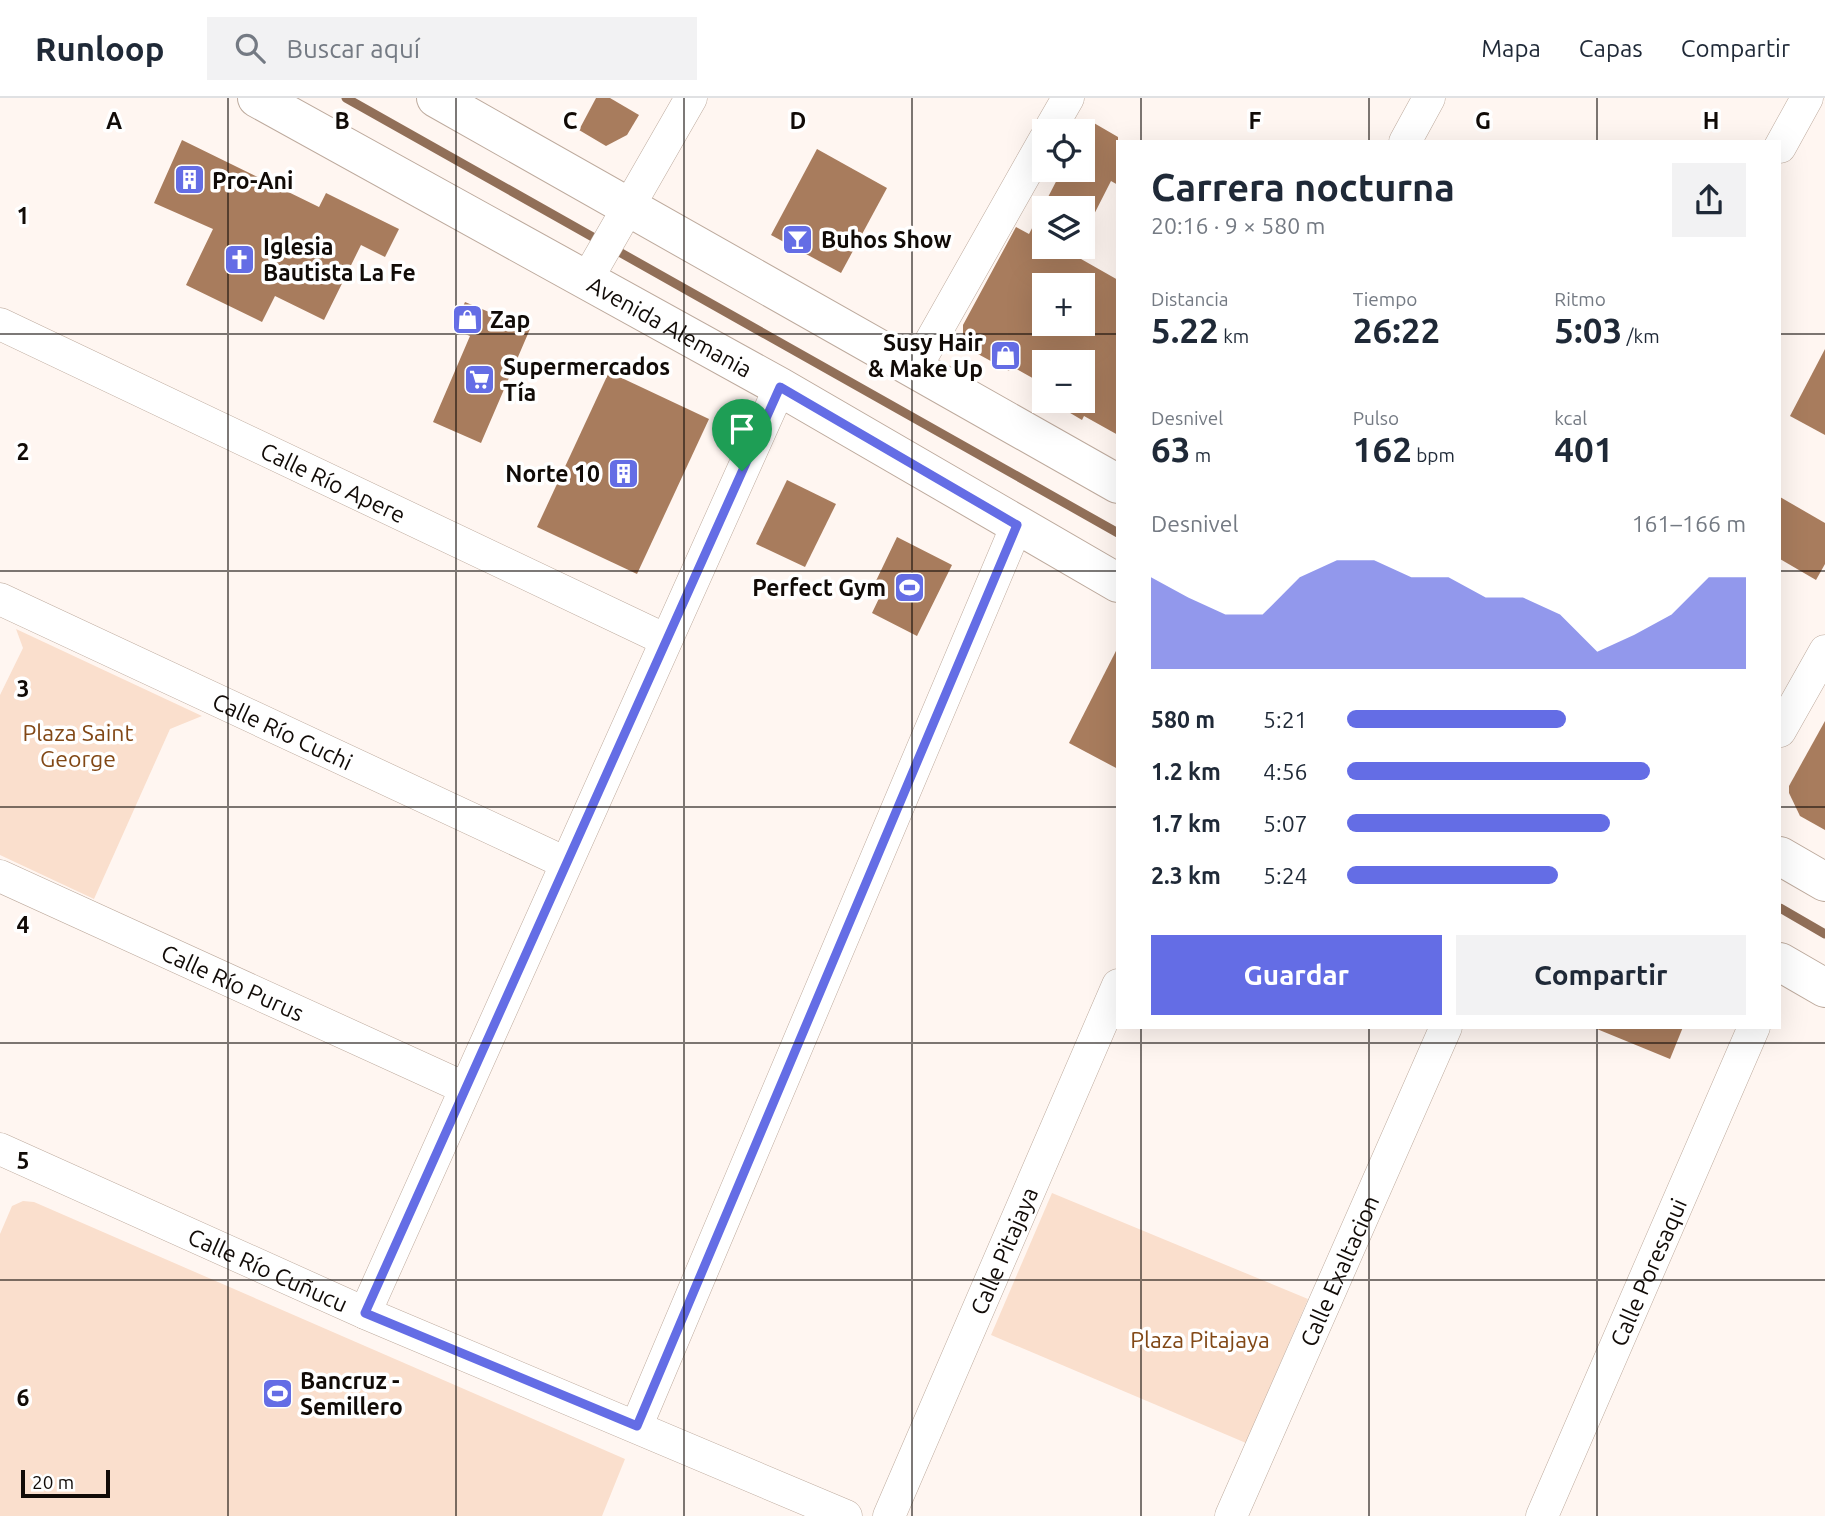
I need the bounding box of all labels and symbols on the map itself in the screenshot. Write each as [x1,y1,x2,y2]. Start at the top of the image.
text: A [106,108,122,133]
text: B [334,108,350,133]
text: C [563,108,578,133]
text: D [790,108,806,133]
text: F [1249,108,1262,133]
text: G [1475,108,1491,133]
text: H [1703,108,1719,133]
building icon: Pro-Ani [172,163,206,197]
place label: Pro-Ani [212,168,293,193]
text: 1 [17,203,29,228]
bar icon: Buhos Show [781,222,815,256]
place label: Buhos Show [821,227,951,252]
place label: Iglesia Bautista La Fe [263,234,416,285]
church icon: Iglesia Bautista La Fe [223,242,257,276]
street label: Avenida Alemania [584,271,757,382]
shop icon: Zap [450,302,484,336]
place label: Zap [490,307,530,332]
place label: Susy Hair & Make Up [868,330,984,381]
shop icon: Susy Hair & Make Up [989,338,1023,372]
place label: Supermercados Tía [503,354,670,405]
supermarket icon: Supermercados Tía [463,362,497,396]
pin [712,399,772,471]
street label: Calle Río Apere [257,437,410,527]
text: 2 [17,439,29,464]
building icon: Norte 10 [606,456,640,490]
place label: Norte 10 [505,461,600,486]
sports icon: Perfect Gym [892,570,926,604]
place label: Perfect Gym [752,575,886,600]
text: 3 [17,676,29,701]
street label: Calle Río Cuchi [209,688,357,774]
park label: Plaza Saint George [23,720,133,771]
text: 4 [17,912,30,937]
street label: Calle Río Purus [158,939,308,1025]
text: 5 [17,1148,29,1173]
street label: Calle Pitajaya [965,1183,1042,1318]
street label: Calle Exaltacion [1295,1191,1383,1350]
street label: Calle Poresaqui [1605,1194,1691,1350]
street label: Calle Río Cuñucu [185,1223,352,1316]
park label: Plaza Pitajaya [1130,1327,1270,1352]
place label: Bancruz - Semillero [300,1368,403,1419]
sports icon: Bancruz - Semillero [260,1376,294,1410]
text: 6 [17,1385,30,1410]
scale bar [21,1467,110,1499]

